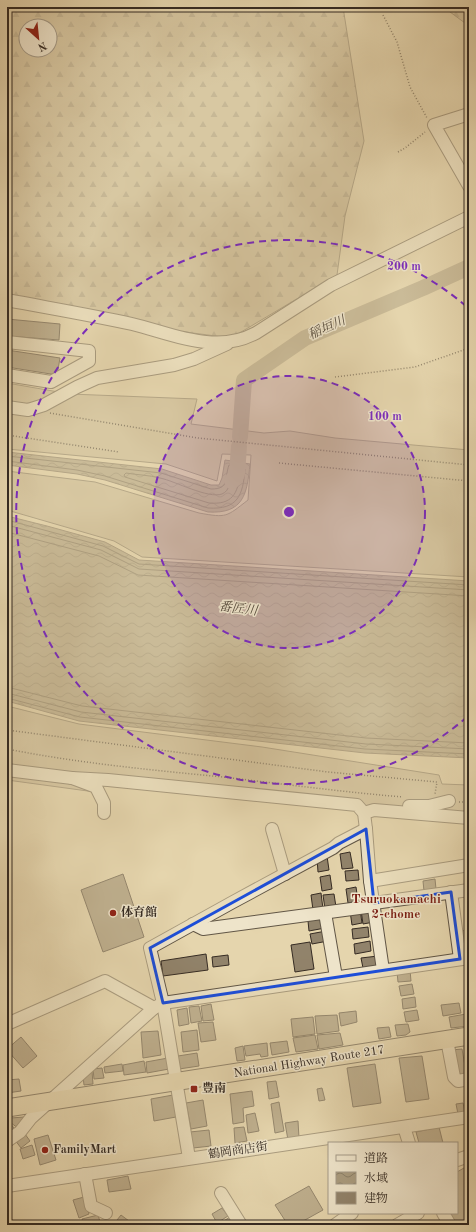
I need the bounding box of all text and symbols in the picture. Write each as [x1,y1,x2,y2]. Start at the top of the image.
north arrow [18,18,58,58]
text: N [35,39,48,53]
text: 200 m [387,261,421,273]
water label: 稲垣川 [306,312,349,342]
text: 100 m [368,411,402,423]
centre of rings [282,505,296,519]
water label: 番匠川 [218,599,260,618]
district label: Tsuruokamachi 2-chome [351,893,441,921]
place label: 体育館 [121,905,157,919]
marker: 体育館 [108,908,118,918]
street label: National Highway Route 217 [233,1044,385,1080]
place label: 豊南 [202,1081,226,1095]
marker: 豊南 [189,1084,199,1094]
street label: 鶴岡商店街 [207,1139,270,1161]
legend [328,1142,458,1214]
place label: FamilyMart [53,1144,117,1156]
marker: FamilyMart [40,1145,50,1155]
text: 道路 [364,1151,388,1165]
text: 水域 [364,1171,388,1185]
text: 建物 [364,1191,388,1205]

